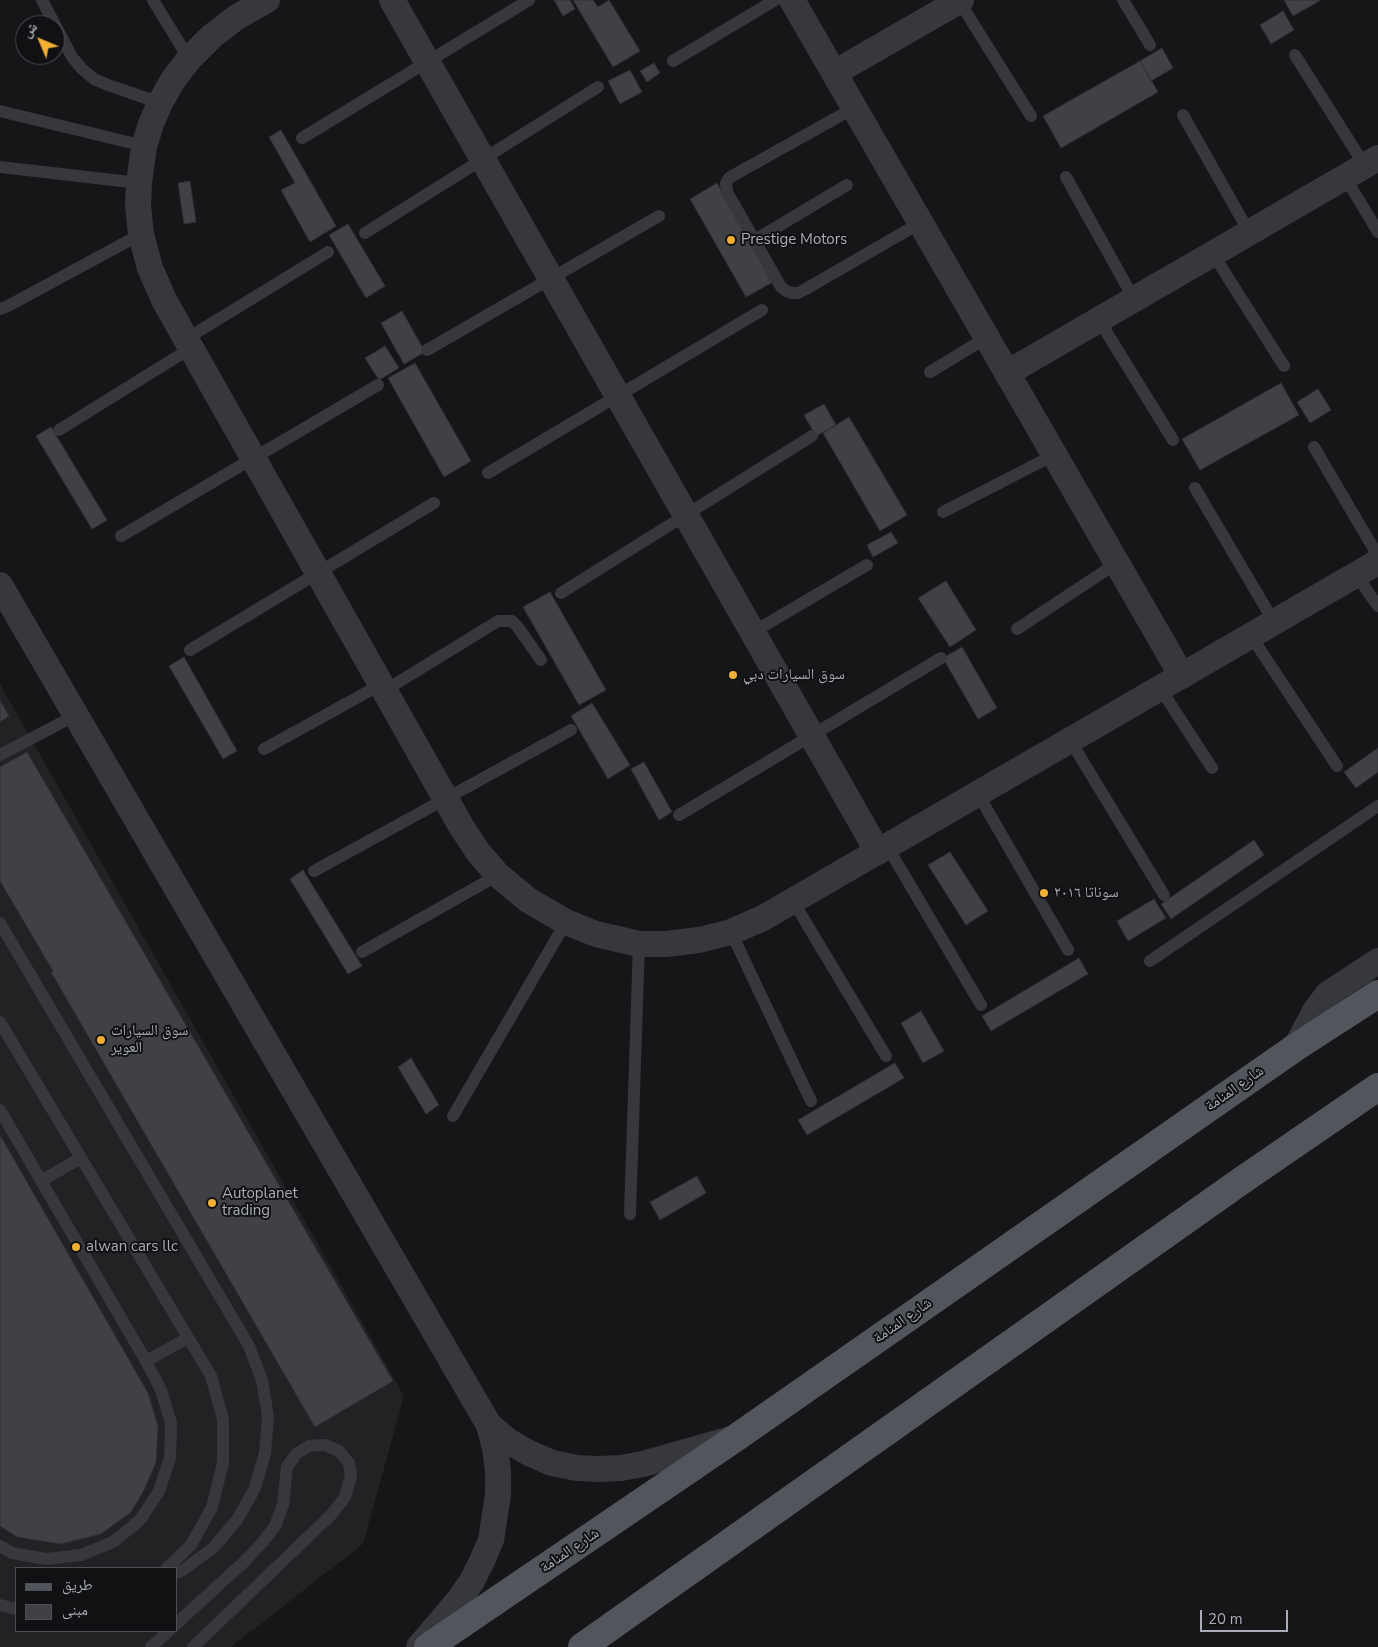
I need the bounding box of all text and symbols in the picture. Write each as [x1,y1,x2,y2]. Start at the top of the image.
north arrow [15,15,65,65]
text: ش [18,18,42,42]
place label: Prestige Motors [741,231,847,249]
marker: Prestige Motors [725,234,737,246]
place label: سوق السيارات دبي [743,666,845,684]
marker: سوق السيارات دبي [727,669,739,681]
place label: سوناتا ٢٠١٦ [1054,884,1119,902]
marker: سوناتا ٢٠١٦ [1038,887,1050,899]
place label: سوق السيارات العوير [111,1022,188,1057]
marker: سوق السيارات العوير [95,1034,107,1046]
street label: شارع المنامة [1202,1062,1268,1116]
place label: Autoplanet trading [222,1185,298,1220]
marker: Autoplanet trading [206,1197,218,1209]
place label: alwan cars llc [86,1238,178,1256]
marker: alwan cars llc [70,1241,82,1253]
street label: شارع المنامة [870,1294,936,1348]
street label: شارع المنامة [537,1525,603,1577]
legend [15,1567,178,1632]
text: طريق [62,1575,93,1595]
text: مبنى [62,1600,88,1620]
scale bar [1203,1600,1290,1632]
text: 20 m [1208,1609,1243,1629]

